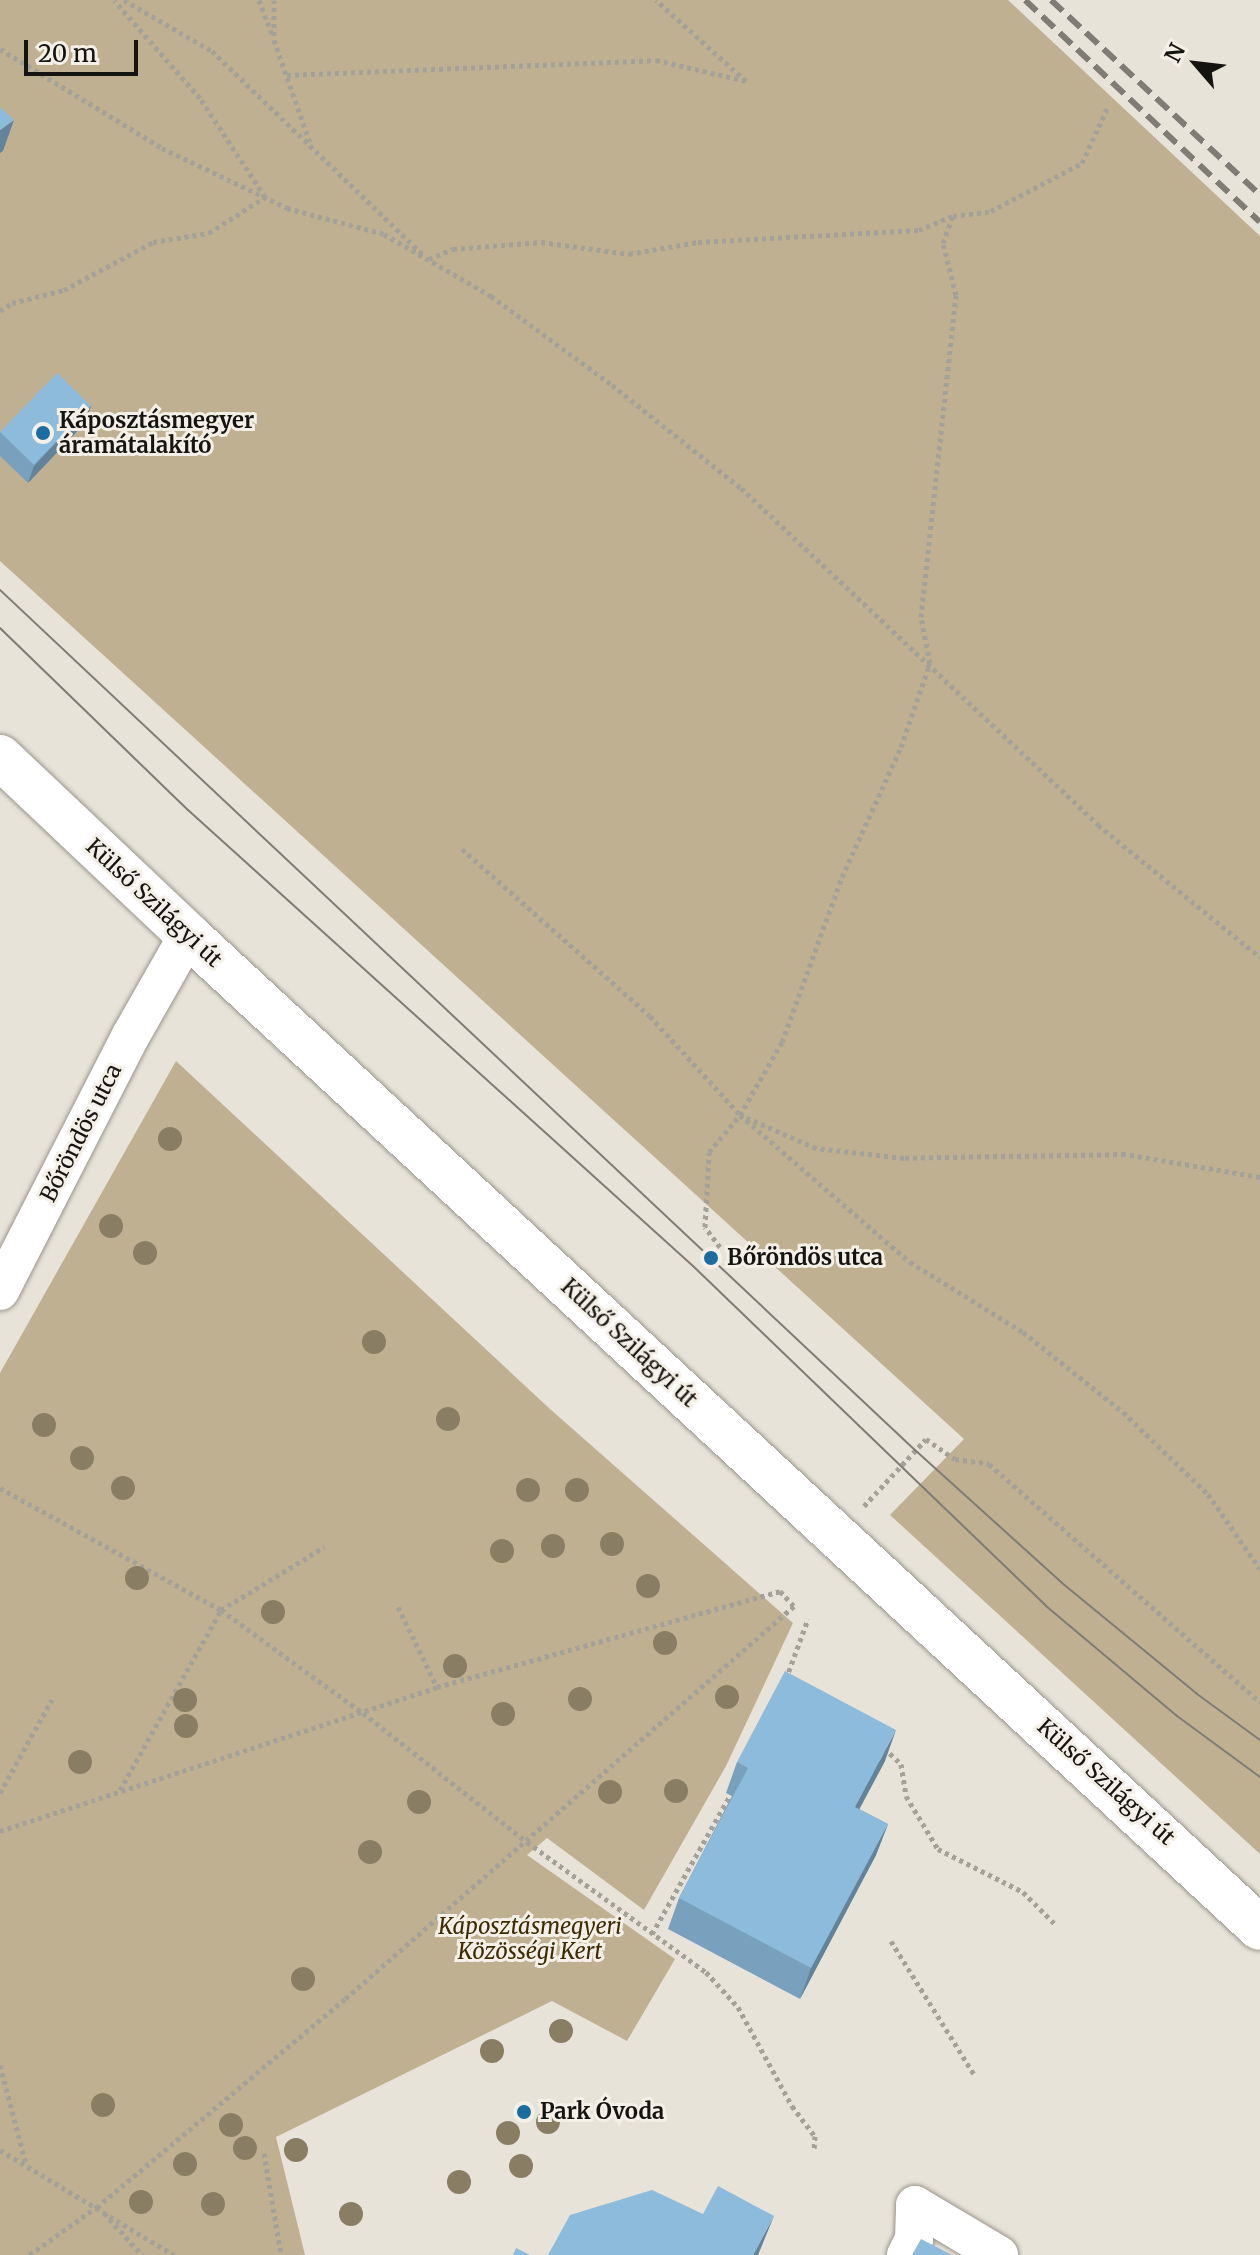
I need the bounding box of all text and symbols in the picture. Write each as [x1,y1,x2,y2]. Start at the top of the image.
scale bar [28,24,142,74]
north arrow [1156,24,1236,104]
text: 20 m [38,38,97,69]
text: N [1158,38,1191,67]
place label: Káposztásmegyer áramátalakító [59,407,254,458]
marker: Káposztásmegyer áramátalakító [34,424,52,442]
street label: Külső Szilágyi út [81,833,227,973]
street label: Bőröndös utca [35,1059,127,1207]
place label: Bőröndös utca [727,1245,883,1271]
marker: Bőröndös utca [702,1249,720,1267]
street label: Külső Szilágyi út [556,1273,702,1413]
street label: Külső Szilágyi út [1032,1713,1180,1851]
park label: Káposztásmegyeri Közösségi Kert [438,1913,622,1964]
place label: Park Óvoda [540,2099,664,2125]
marker: Park Óvoda [515,2103,533,2121]

